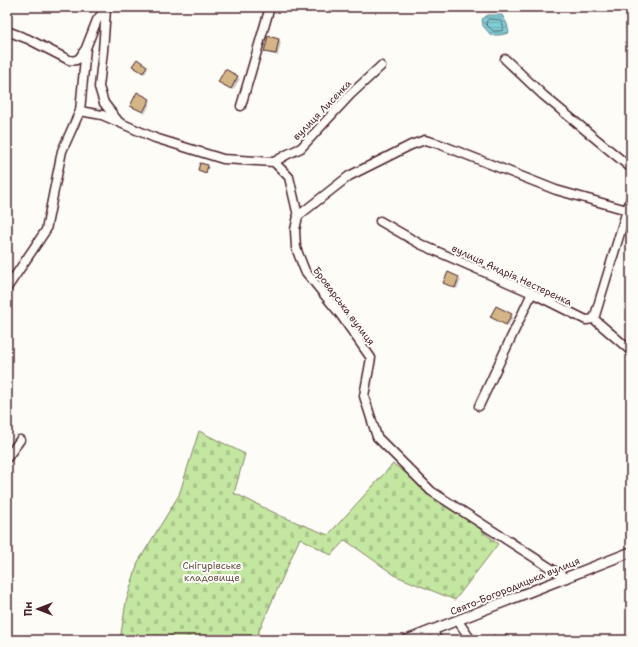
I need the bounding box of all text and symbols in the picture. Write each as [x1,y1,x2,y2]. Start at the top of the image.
street label: вулиця Лисенка [290,77,355,143]
street label: вулиця Андрія Нестеренка [450,241,575,309]
street label: Броварська вулиця [310,264,378,348]
street label: Свято-Богородицька вулиця [448,554,582,618]
park label: Снігурівське кладовище [183,559,242,584]
north arrow [18,589,58,629]
text: Пн [21,602,36,616]

